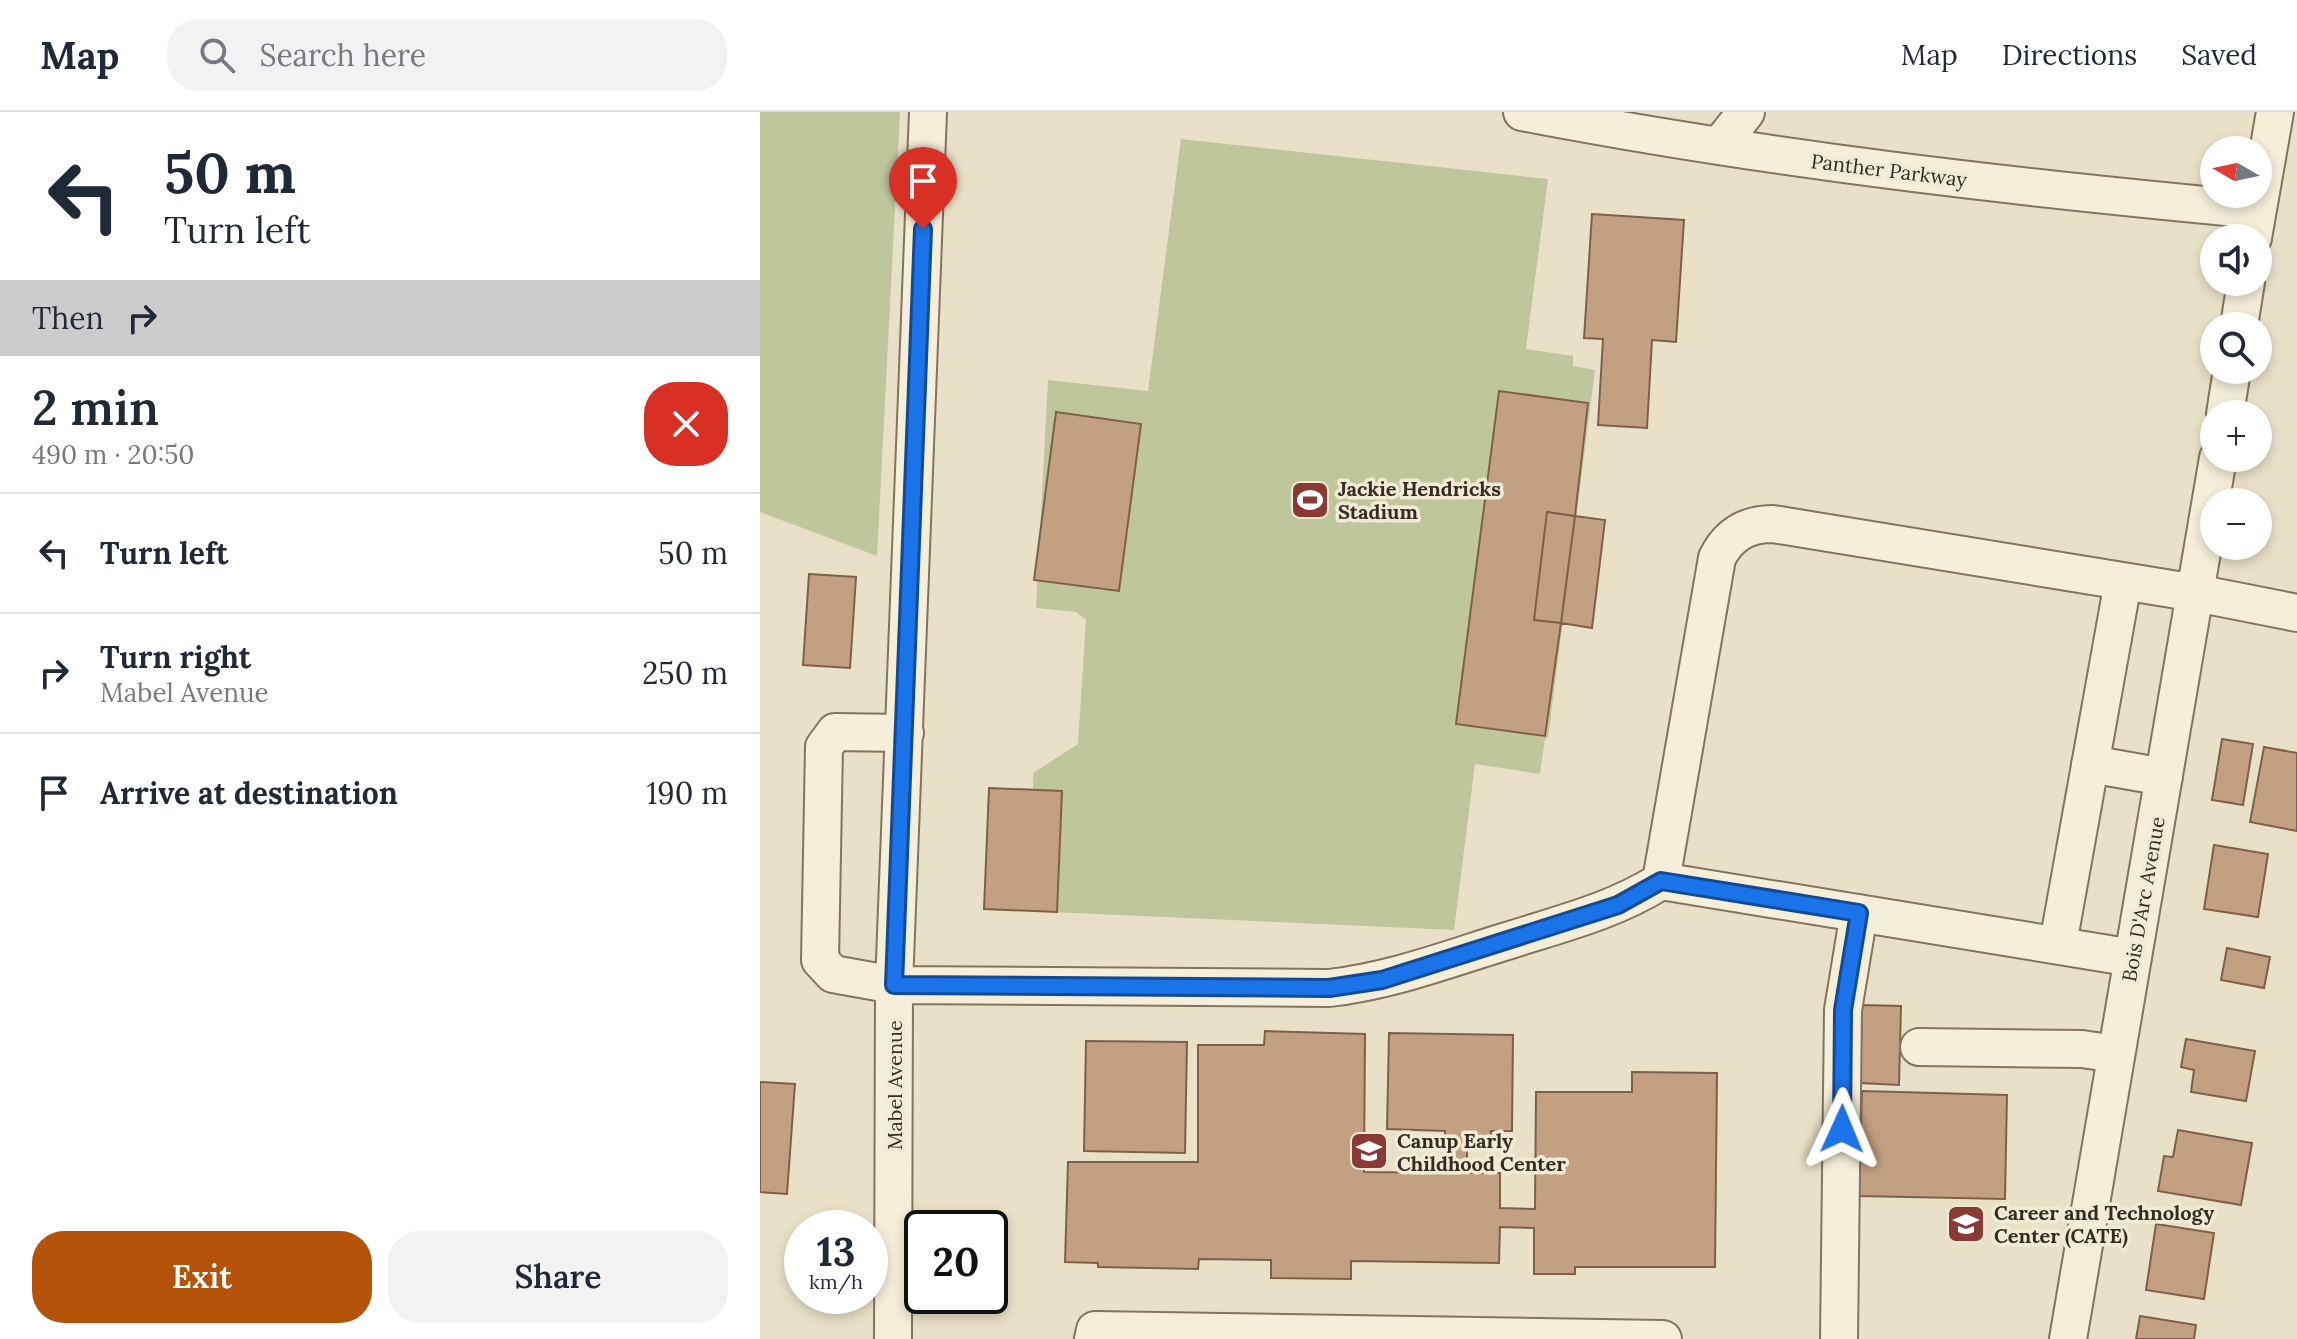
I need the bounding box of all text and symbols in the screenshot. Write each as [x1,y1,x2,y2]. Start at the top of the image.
search box [167,19,727,91]
text: Map [40,31,119,79]
icon: search [195,33,239,77]
text: Search here [259,36,426,74]
text: Map [1901,37,1958,73]
text: Directions [2002,37,2137,73]
text: Saved [2181,37,2257,73]
north arrow [2200,136,2272,208]
map controls [2200,136,2272,560]
text: 50 m [164,137,296,208]
icon: left [32,144,136,248]
pin [889,147,957,229]
street label: Panther Parkway [1810,148,1969,192]
icon: arrive [901,159,945,203]
text: Turn left [164,207,311,253]
button: sound [2200,224,2272,296]
icon: right [120,296,164,340]
text: Then [32,299,104,337]
button: search [2200,312,2272,384]
text: 2 min [32,377,159,438]
button: close [644,382,728,466]
button: + [2200,400,2272,472]
text: 490 m · 20:50 [32,438,194,471]
place label: Jackie Hendricks Stadium [1338,476,1501,524]
sports icon: Jackie Hendricks Stadium [1289,479,1331,521]
button: − [2200,488,2272,560]
icon: left [32,531,76,575]
text: Turn left [100,534,228,572]
text: 50 m [658,534,728,572]
text: Turn right [100,638,251,676]
icon: right [32,651,76,695]
text: 250 m [642,654,728,692]
text: Mabel Avenue [100,676,269,709]
icon: arrive [32,771,76,815]
text: Arrive at destination [100,774,398,812]
text: 190 m [646,774,728,812]
street label: Bois D'Arc Avenue [2116,814,2170,983]
street label: Mabel Avenue [882,1020,907,1150]
position arrow [1800,1087,1884,1171]
place label: Canup Early Childhood Center [1397,1128,1566,1176]
school or university icon: Canup Early Childhood Center [1348,1130,1390,1172]
place label: Career and Technology Center (CATE) [1994,1200,2214,1249]
school or university icon: Career and Technology Center (CATE) [1945,1203,1987,1245]
speed limit sign: 20 [904,1210,1008,1314]
text: 13 [817,1226,855,1277]
button: Exit [32,1231,372,1323]
button: Share [388,1231,728,1323]
text: km/h [809,1269,863,1294]

